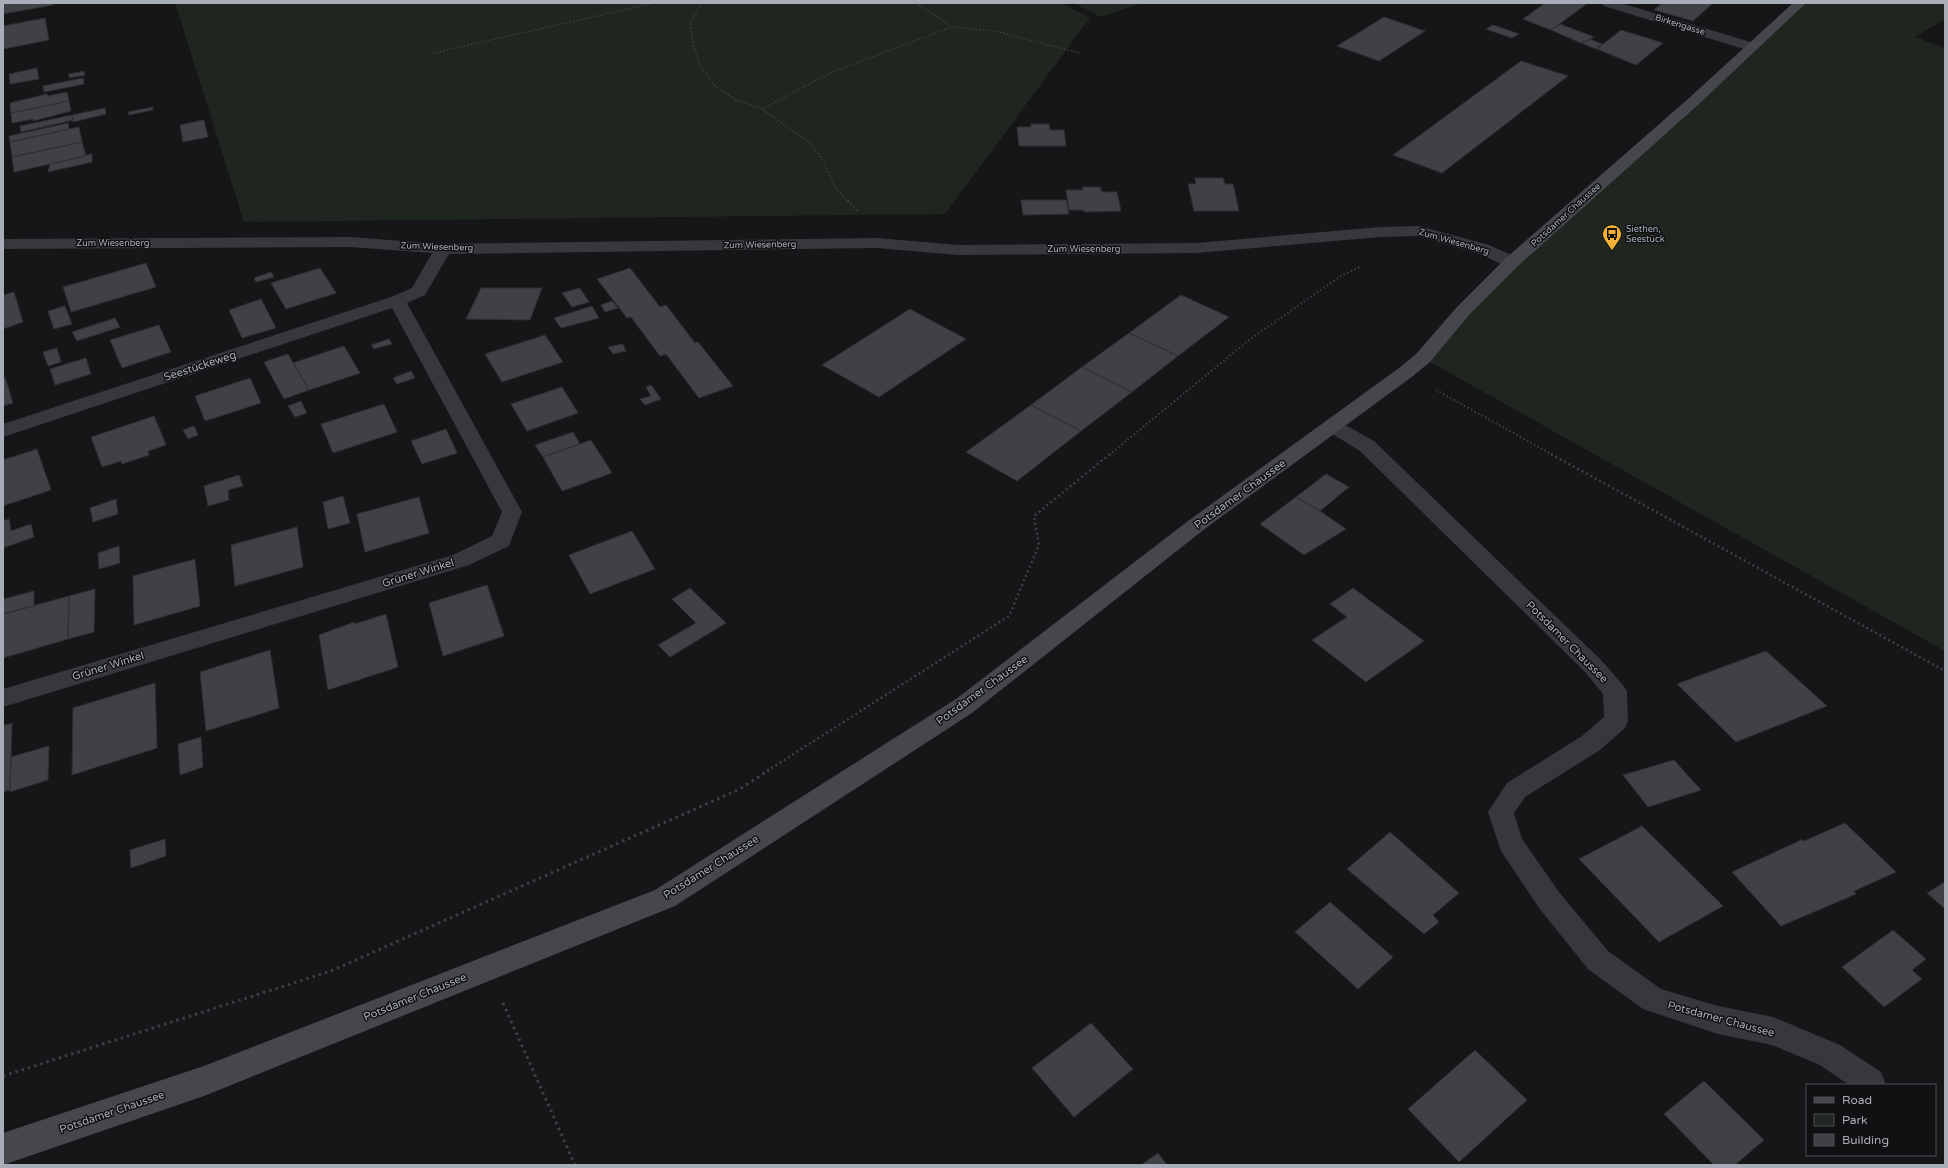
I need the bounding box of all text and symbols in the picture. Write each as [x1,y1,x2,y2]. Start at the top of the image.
street label: Birkengasse [1654,12,1706,38]
street label: Potsdamer Chaussee [1529,181,1603,249]
bus stop icon: Siethen, Seestück [1601,223,1623,251]
place label: Siethen, Seestück [1626,224,1665,245]
street label: Zum Wiesenberg [1417,227,1491,257]
street label: Zum Wiesenberg [77,238,149,249]
street label: Zum Wiesenberg [723,239,797,251]
street label: Zum Wiesenberg [400,240,474,254]
street label: Zum Wiesenberg [1048,244,1120,255]
street label: Seestückeweg [162,348,238,384]
street label: Potsdamer Chaussee [1192,456,1288,532]
street label: Grüner Winkel [380,556,456,590]
street label: Potsdamer Chaussee [1523,598,1611,686]
street label: Grüner Winkel [70,649,146,683]
street label: Potsdamer Chaussee [934,652,1030,728]
street label: Potsdamer Chaussee [661,832,761,902]
street label: Potsdamer Chaussee [362,970,468,1024]
street label: Potsdamer Chaussee [1666,998,1776,1040]
legend [1806,1084,1936,1156]
street label: Potsdamer Chaussee [58,1088,166,1136]
text: Road [1842,1093,1872,1107]
text: Park [1842,1113,1868,1127]
text: Building [1842,1133,1889,1147]

